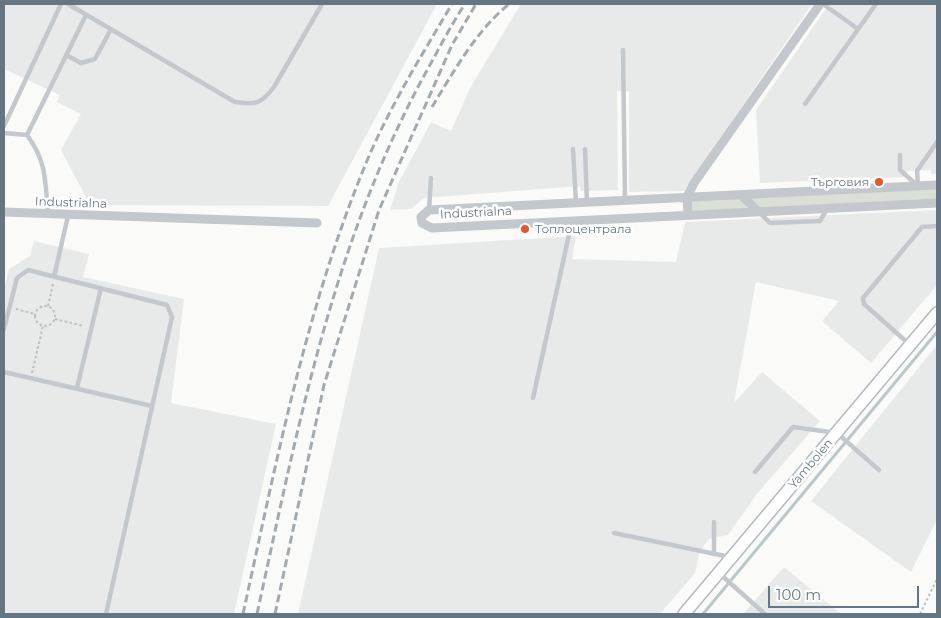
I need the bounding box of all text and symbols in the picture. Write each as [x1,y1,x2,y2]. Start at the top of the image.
place label: Търговия [811,175,869,189]
marker: Търговия [873,176,885,188]
street label: Industrialna [35,195,107,211]
street label: Industrialna [440,204,512,222]
place label: Топлоцентрала [535,222,631,236]
marker: Топлоцентрала [519,223,531,235]
street label: Yambolen [786,436,836,492]
scale bar [771,576,922,608]
text: 100 m [776,585,821,604]

